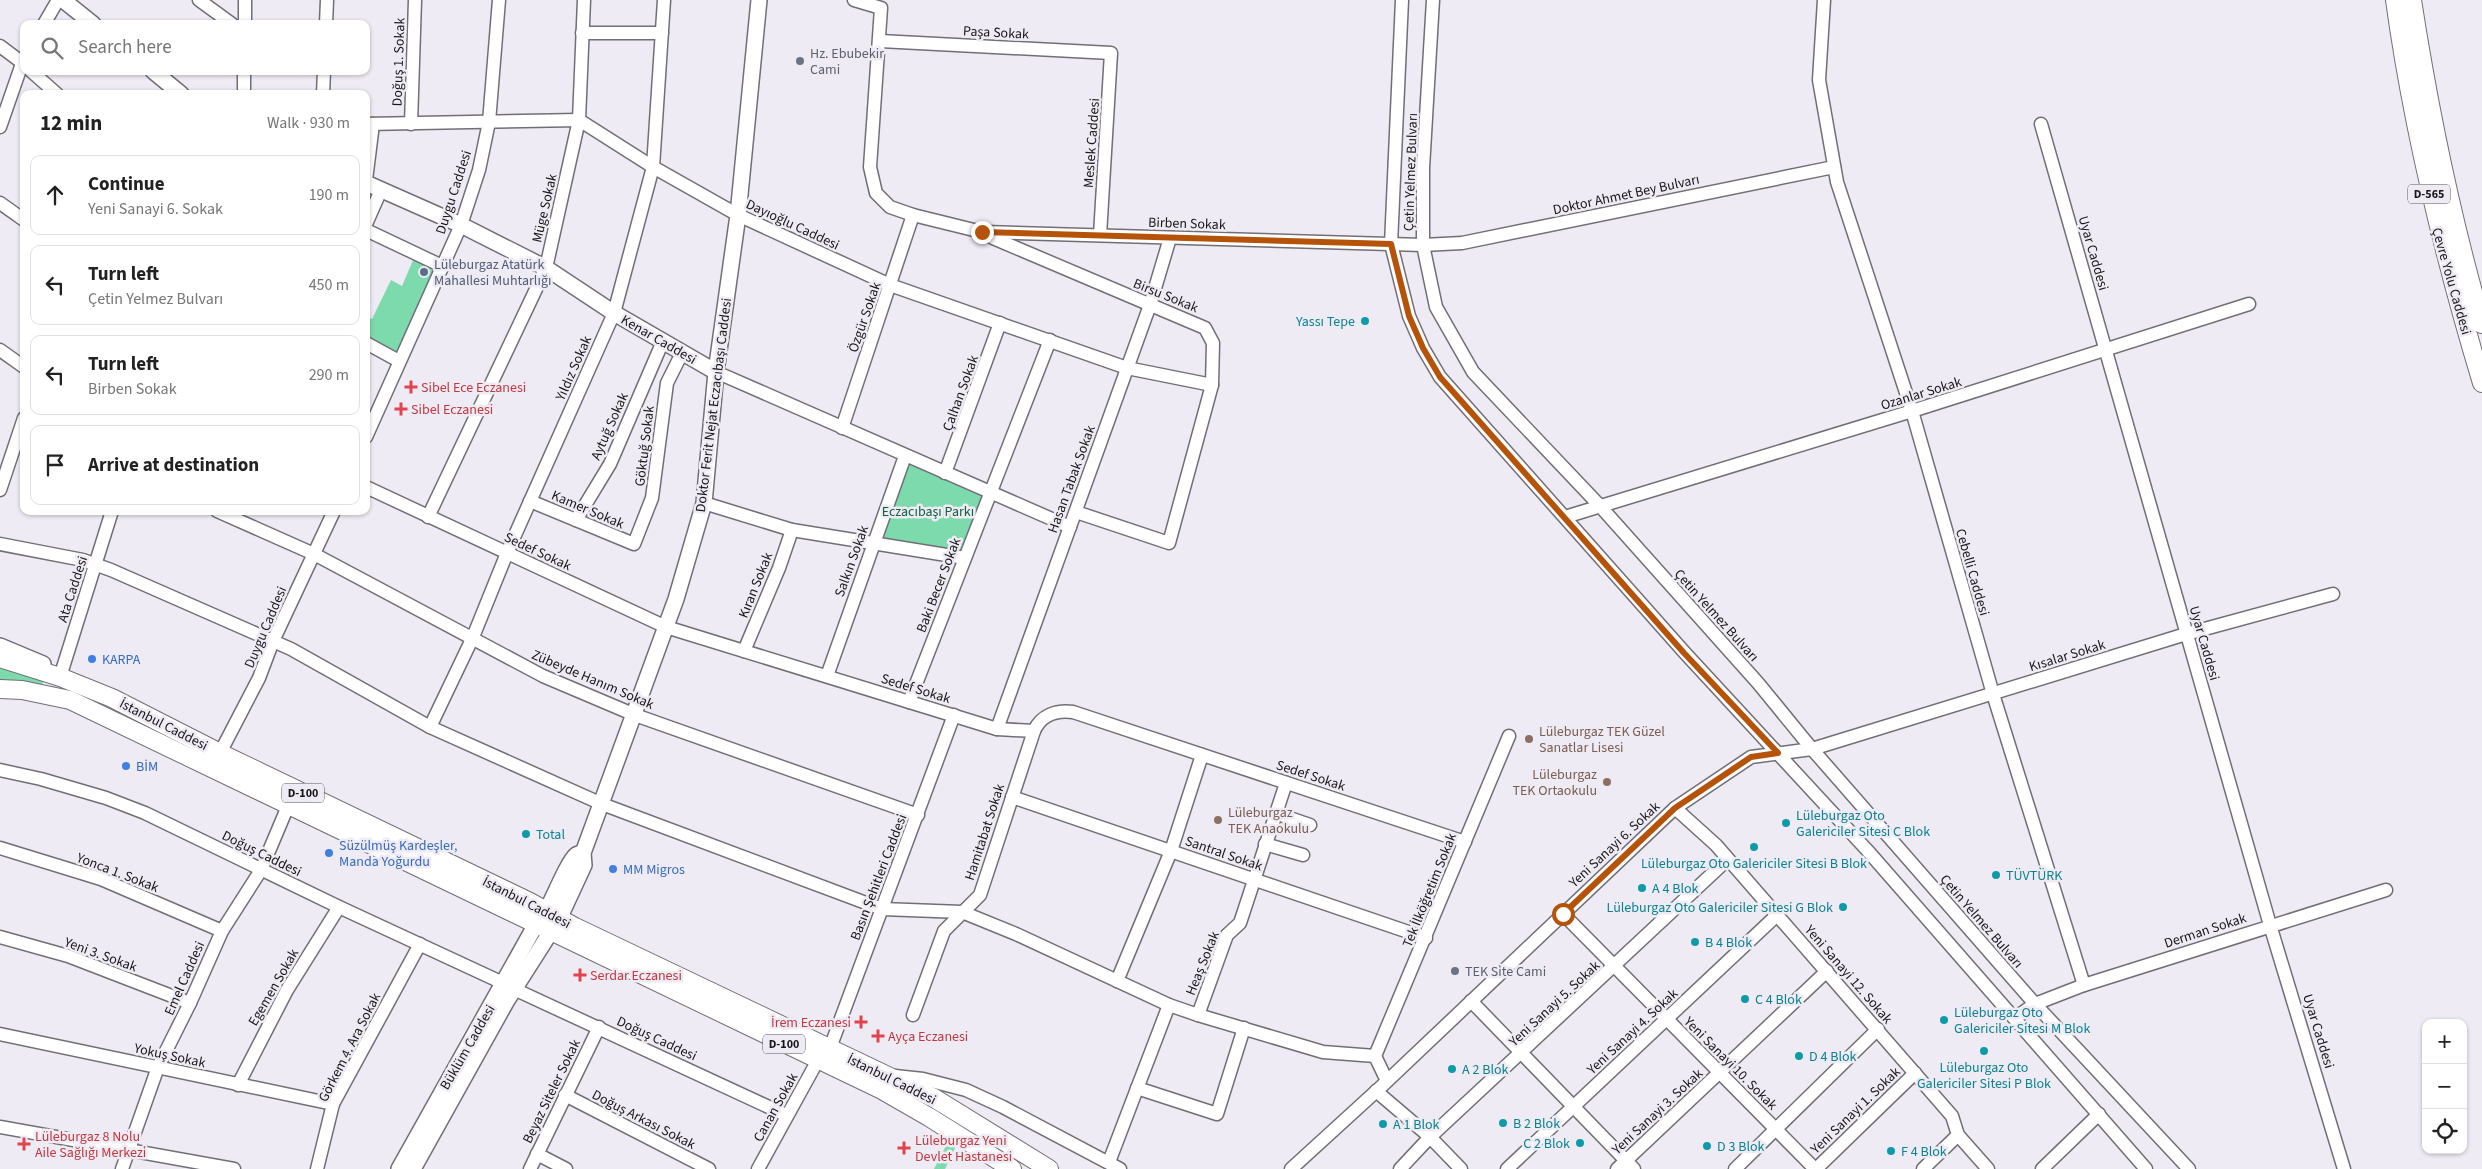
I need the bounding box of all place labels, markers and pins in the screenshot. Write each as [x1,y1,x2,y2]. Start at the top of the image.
place label: Hz. Ebubekir Cami [810,44,884,80]
marker: Hz. Ebubekir Cami [794,55,806,67]
place label: Lüleburgaz Atatürk Mahallesi Muhtarlığı [434,255,551,291]
marker: Lüleburgaz Atatürk Mahallesi Muhtarlığı [418,266,430,278]
place label: Yassı Tepe [1295,312,1355,332]
marker: Yassı Tepe [1359,315,1371,327]
place label: Sibel Ece Eczanesi [421,378,526,398]
marker: Sibel Ece Eczanesi [405,381,417,393]
place label: Sibel Eczanesi [411,400,493,420]
marker: Sibel Eczanesi [395,403,407,415]
place label: KARPA [102,650,141,670]
marker: KARPA [86,653,98,665]
place label: Lüleburgaz TEK Güzel Sanatlar Lisesi [1539,722,1665,758]
marker: Lüleburgaz TEK Güzel Sanatlar Lisesi [1523,733,1535,745]
place label: BİM [136,757,158,777]
marker: BİM [120,760,132,772]
place label: Lüleburgaz TEK Ortaokulu [1512,765,1597,801]
marker: Lüleburgaz TEK Ortaokulu [1601,776,1613,788]
place label: Lüleburgaz TEK Anaokulu [1228,803,1309,839]
place label: Lüleburgaz Oto Galericiler Sitesi C Blok [1796,806,1930,842]
marker: Lüleburgaz TEK Anaokulu [1212,814,1224,826]
marker: Lüleburgaz Oto Galericiler Sitesi C Blok [1780,817,1792,829]
place label: Total [536,825,565,845]
marker: Total [520,828,532,840]
place label: Süzülmüş Kardeşler, Manda Yoğurdu [339,836,458,872]
marker: Lüleburgaz Oto Galericiler Sitesi B Blok [1748,841,1760,853]
marker: Süzülmüş Kardeşler, Manda Yoğurdu [323,847,335,859]
place label: Lüleburgaz Oto Galericiler Sitesi B Blok [1641,854,1867,874]
place label: MM Migros [623,860,685,880]
marker: MM Migros [607,863,619,875]
place label: TÜVTÜRK [2006,866,2063,886]
marker: TÜVTÜRK [1990,869,2002,881]
place label: A 4 Blok [1652,879,1699,899]
marker: A 4 Blok [1636,882,1648,894]
place label: Lüleburgaz Oto Galericiler Sitesi G Blok [1606,898,1833,918]
marker: Lüleburgaz Oto Galericiler Sitesi G Blok [1837,901,1849,913]
place label: B 4 Blok [1705,933,1752,953]
marker: B 4 Blok [1689,936,1701,948]
place label: TEK Site Cami [1465,962,1546,982]
marker: TEK Site Cami [1449,965,1461,977]
place label: Serdar Eczanesi [590,966,682,986]
marker: Serdar Eczanesi [574,969,586,981]
place label: C 4 Blok [1755,990,1802,1010]
marker: C 4 Blok [1739,993,1751,1005]
place label: Lüleburgaz Oto Galericiler Sitesi M Blok [1954,1003,2090,1039]
place label: İrem Eczanesi [771,1013,851,1033]
marker: Lüleburgaz Oto Galericiler Sitesi M Blok [1938,1014,1950,1026]
marker: İrem Eczanesi [855,1016,867,1028]
place label: Ayça Eczanesi [888,1027,968,1047]
marker: Ayça Eczanesi [872,1030,884,1042]
marker: Lüleburgaz Oto Galericiler Sitesi P Blok [1978,1045,1990,1057]
place label: D 4 Blok [1809,1047,1857,1067]
marker: D 4 Blok [1793,1050,1805,1062]
place label: Lüleburgaz Oto Galericiler Sitesi P Blok [1917,1058,2051,1094]
place label: A 2 Blok [1462,1060,1509,1080]
marker: A 2 Blok [1446,1063,1458,1075]
place label: B 2 Blok [1513,1114,1560,1134]
place label: A 1 Blok [1393,1115,1440,1135]
marker: B 2 Blok [1497,1117,1509,1129]
marker: A 1 Blok [1377,1118,1389,1130]
place label: Lüleburgaz 8 Nolu Aile Sağlığı Merkezi [35,1127,146,1163]
place label: Lüleburgaz Yeni Devlet Hastanesi [915,1131,1012,1167]
place label: C 2 Blok [1523,1134,1570,1154]
marker: Lüleburgaz 8 Nolu Aile Sağlığı Merkezi [17,1137,31,1151]
marker: C 2 Blok [1574,1137,1586,1149]
place label: D 3 Blok [1717,1137,1765,1157]
marker: D 3 Blok [1701,1140,1713,1152]
marker: Lüleburgaz Yeni Devlet Hastanesi [897,1141,911,1155]
place label: F 4 Blok [1901,1142,1947,1162]
marker: F 4 Blok [1885,1145,1897,1157]

